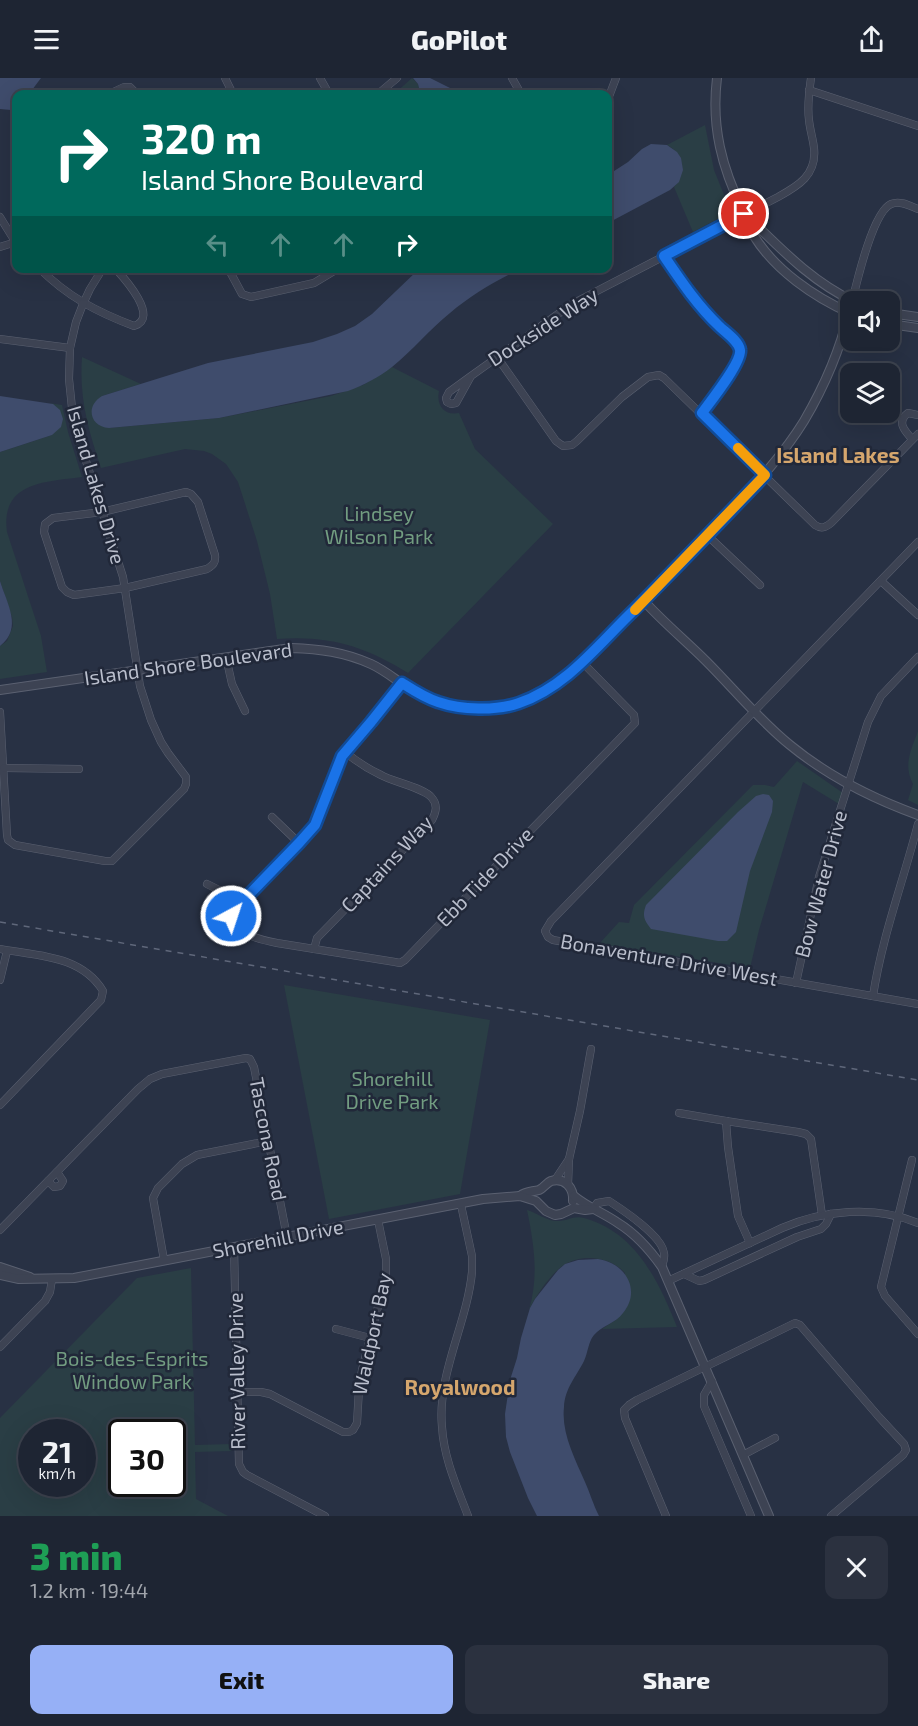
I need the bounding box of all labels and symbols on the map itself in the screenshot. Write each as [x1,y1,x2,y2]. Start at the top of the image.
pin [718,188,769,239]
street label: Dockside Way [483,281,602,371]
street label: Island Lakes Drive [63,403,131,567]
district label: Island Lakes [776,442,900,467]
park label: Lindsey Wilson Park [325,501,433,548]
street label: Island Shore Boulevard [82,637,293,689]
street label: Bow Water Drive [789,807,851,960]
street label: Captains Way [335,810,438,917]
street label: Ebb Tide Drive [431,822,538,931]
position arrow [199,884,263,948]
street label: Bonaventure Drive West [559,928,780,990]
park label: Shorehill Drive Park [346,1066,438,1113]
street label: Tascona Road [245,1075,293,1202]
street label: Shorehill Drive [210,1214,345,1262]
street label: Waldport Bay [346,1270,396,1397]
street label: River Valley Drive [223,1292,249,1450]
park label: Bois-des-Esprits Window Park [56,1346,208,1393]
district label: Royalwood [405,1374,516,1400]
speed limit sign: 30 [108,1419,186,1497]

